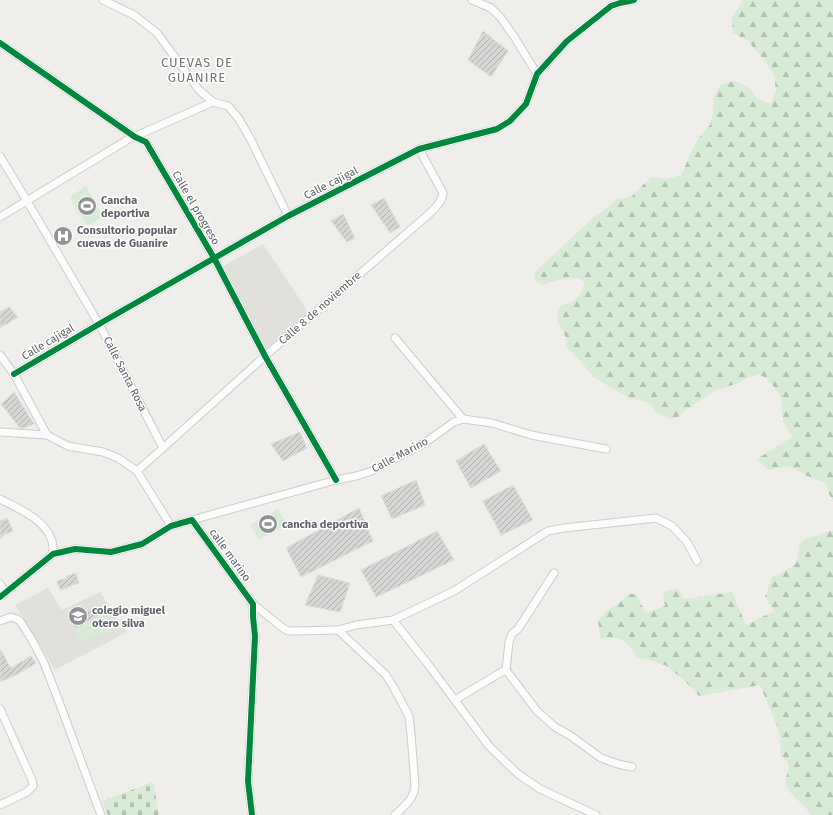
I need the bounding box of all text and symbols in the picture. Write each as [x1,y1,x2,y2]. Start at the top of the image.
district label: CUEVAS DE GUANIRE [161,55,233,85]
street label: Calle cajigal [302,164,360,202]
street label: Calle el progreso [170,169,222,247]
place label: Cancha deportiva [101,194,150,220]
sports icon: Cancha deportiva [76,195,98,217]
place label: Consultorio popular cuevas de Guanire [77,224,178,250]
hospital icon: Consultorio popular cuevas de Guanire [52,225,74,247]
street label: Calle 8 de noviembre [276,269,364,347]
street label: Calle cajigal [19,321,77,363]
street label: Calle Santa Rosa [101,334,149,414]
street label: Calle Marino [370,435,430,475]
sports icon: cancha deportiva [257,513,279,535]
place label: cancha deportiva [282,518,369,531]
street label: calle marino [207,526,253,584]
place label: colegio miguel otero silva [92,604,166,630]
school or university icon: colegio miguel otero silva [67,605,89,627]

